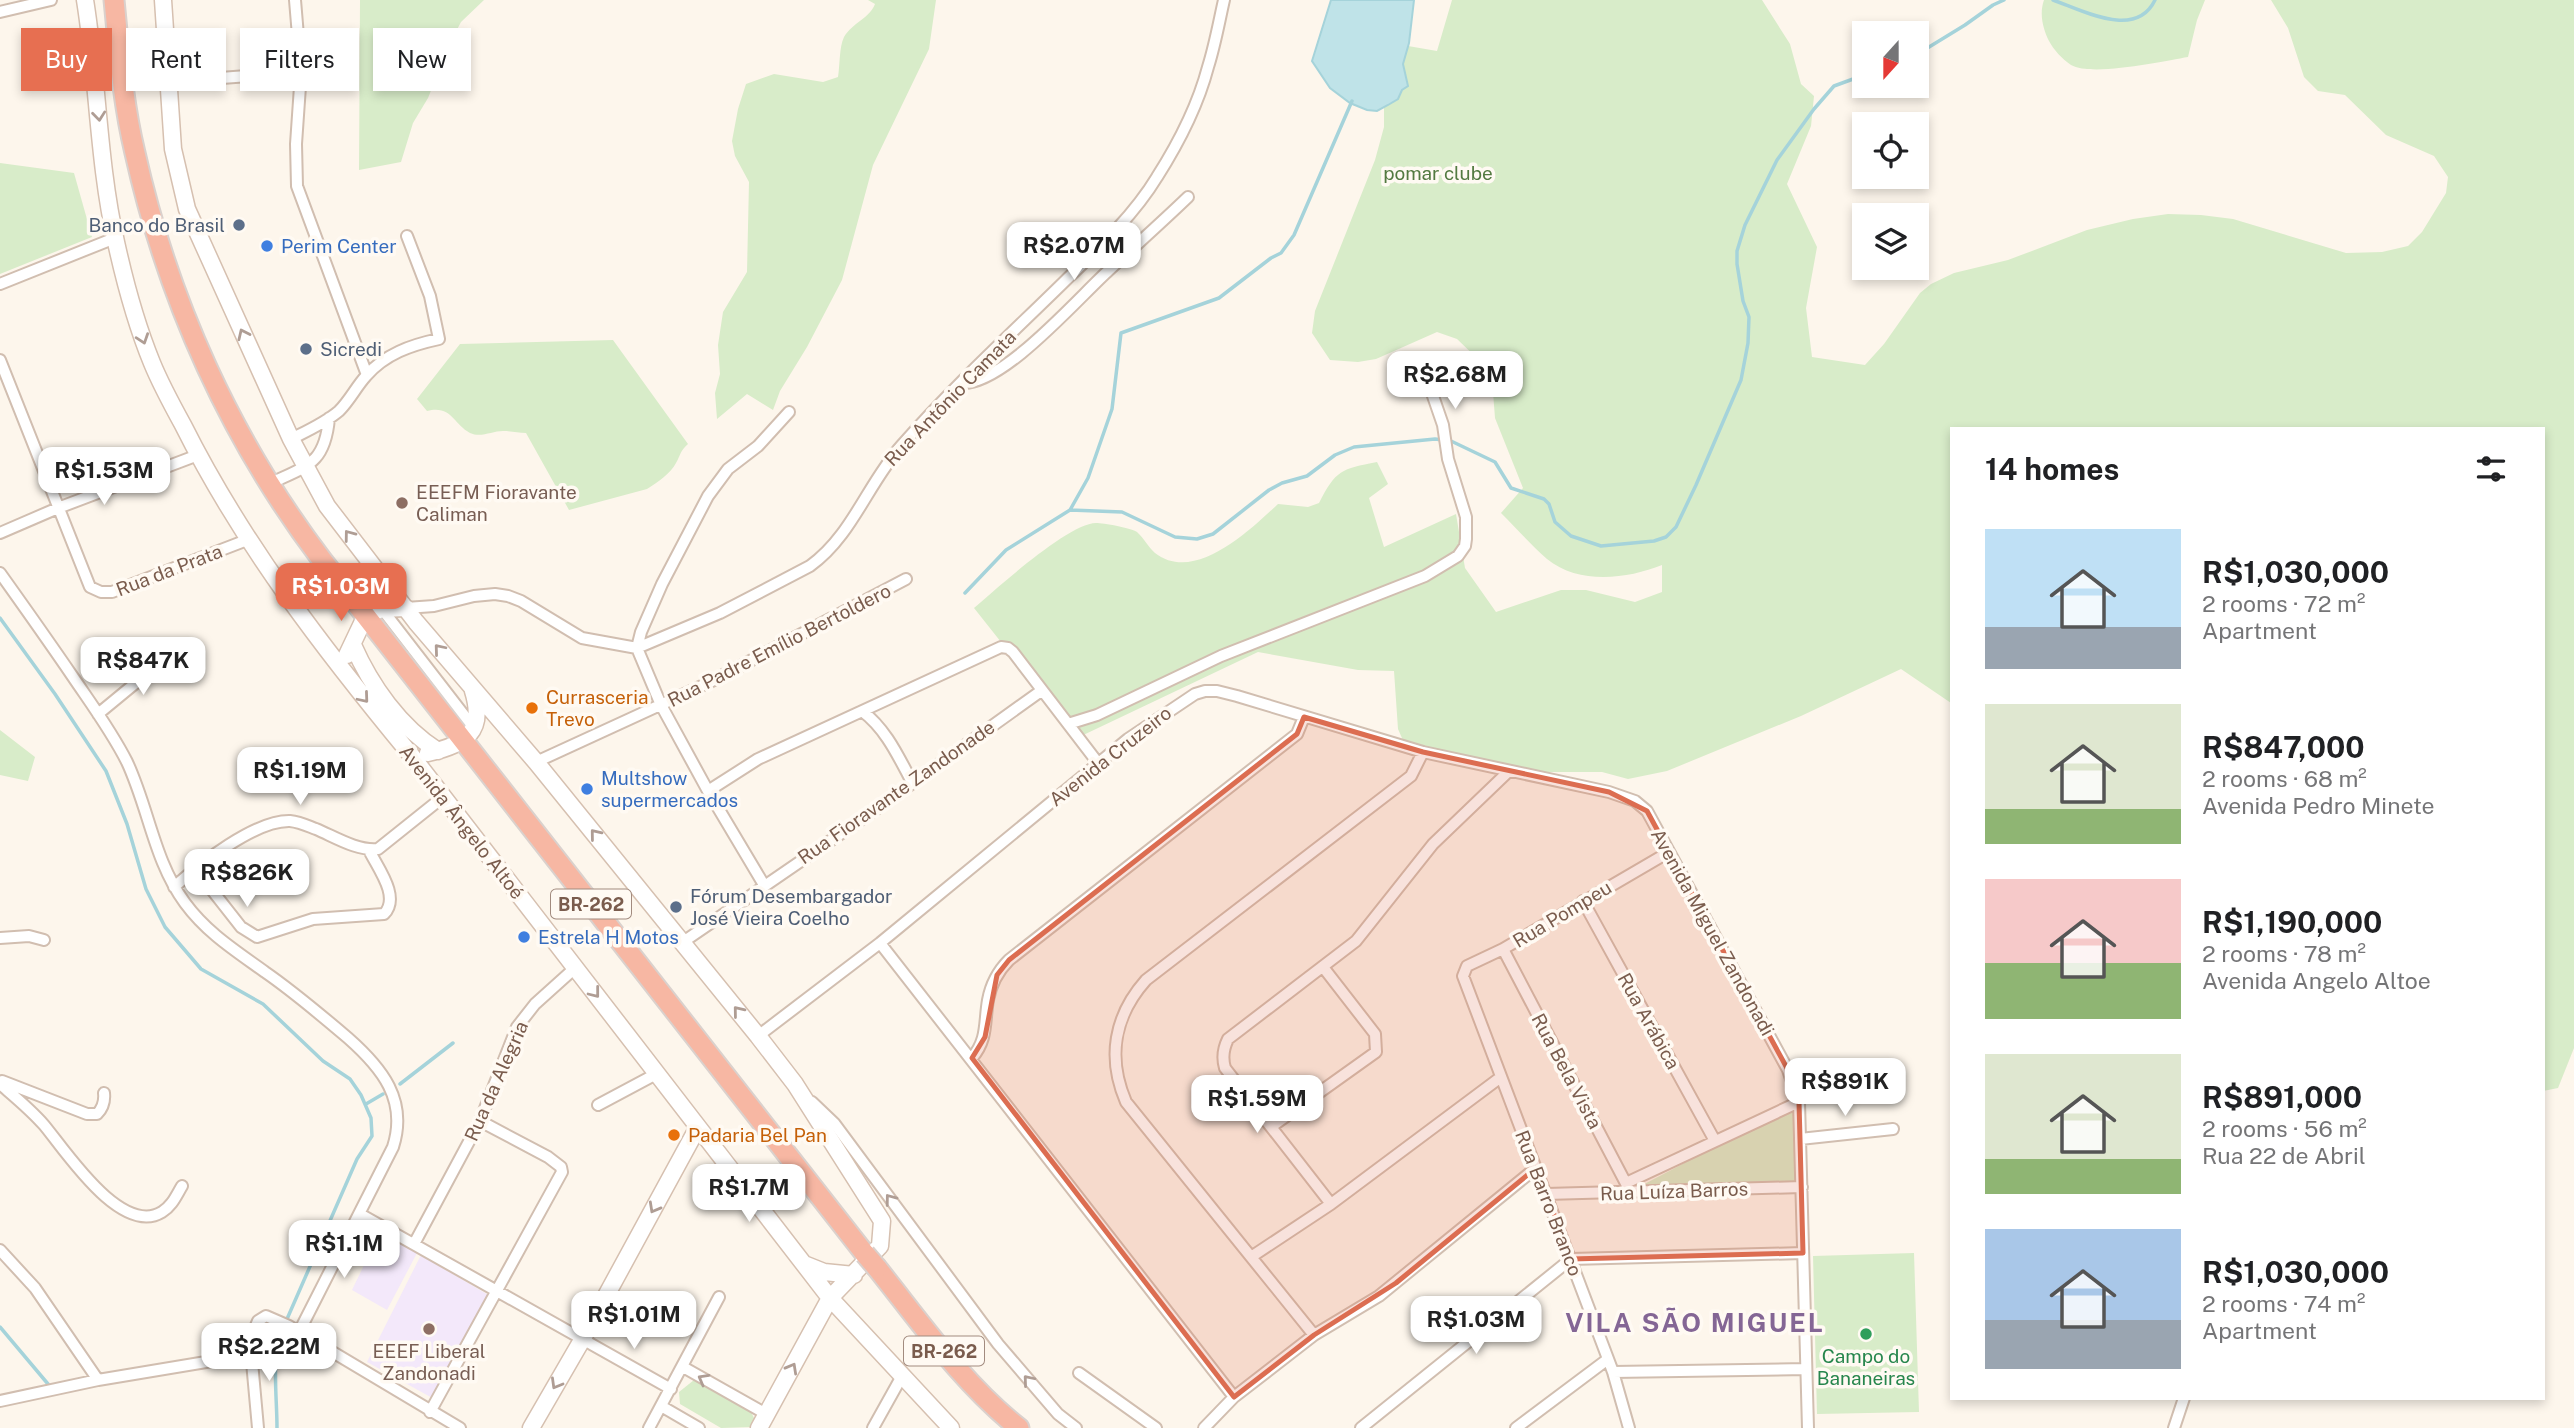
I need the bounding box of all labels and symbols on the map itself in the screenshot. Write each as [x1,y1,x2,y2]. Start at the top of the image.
north arrow [1852,21,1928,98]
one-way arrow [91,111,106,122]
park label: pomar clube [1383,162,1493,184]
place label: Banco do Brasil [89,214,225,236]
marker: Banco do Brasil [231,217,247,233]
pin: R$2.07M [1009,222,1139,282]
place label: Perim Center [281,235,397,257]
marker: Perim Center [259,238,275,254]
street label: Rua Antônio Camata [880,326,1020,470]
one-way arrow [237,329,251,341]
one-way arrow [135,332,149,344]
place label: Sicredi [320,338,382,360]
marker: Sicredi [298,341,314,357]
pin: R$2.68M [1390,352,1520,411]
pin: R$1.53M [39,448,169,507]
place label: EEEFM Fioravante Caliman [416,481,577,525]
marker: EEEFM Fioravante Caliman [394,495,410,511]
one-way arrow [344,530,357,543]
street label: Rua da Prata [113,540,225,600]
pin: R$1.03M [276,564,406,623]
street label: Rua Padre Emílio Bertoldero [664,579,894,711]
pin: R$847K [86,638,200,697]
one-way arrow [434,644,447,656]
place label: Currasceria Trevo [546,686,648,730]
one-way arrow [356,690,368,703]
marker: Currasceria Trevo [524,700,540,716]
street label: Avenida Cruzeiro [1045,702,1175,810]
street label: Rua Fioravante Zandonade [793,716,999,868]
street label: Avenida Ângelo Altoé [395,741,529,903]
pin: R$1.19M [235,748,365,807]
place label: Multshow supermercados [601,767,738,811]
marker: Multshow supermercados [579,781,595,797]
street label: Avenida Miguel Zandonadi [1647,825,1779,1039]
one-way arrow [591,829,603,842]
pin: R$826K [190,850,304,909]
street label: Rua Pompeu [1509,876,1615,952]
place label: Fórum Desembargador José Vieira Coelho [690,885,892,929]
road number: BR-262 [551,890,631,918]
marker: Fórum Desembargador José Vieira Coelho [668,899,684,915]
place label: Estrela H Motos [538,926,679,948]
marker: Estrela H Motos [516,929,532,945]
street label: Rua Arábica [1614,969,1684,1073]
one-way arrow [586,986,599,998]
one-way arrow [733,1006,746,1018]
street label: Rua Bela Vista [1527,1010,1607,1132]
street label: Rua da Alegria [460,1018,532,1144]
pin: R$891K [1788,1058,1902,1118]
pin: R$1.59M [1192,1076,1322,1135]
place label: Padaria Bel Pan [688,1124,827,1146]
marker: Padaria Bel Pan [666,1127,682,1143]
street label: Rua Barro Branco [1511,1127,1587,1279]
pin: R$1.7M [692,1164,806,1224]
street label: Rua Luíza Barros [1600,1177,1748,1205]
one-way arrow [886,1194,899,1207]
one-way arrow [649,1201,662,1214]
pin: R$1.1M [287,1220,401,1280]
pin: R$1.01M [569,1292,699,1351]
pin: R$1.03M [1411,1296,1541,1356]
district label: VILA SÃO MIGUEL [1565,1307,1825,1338]
marker: EEEF Liberal Zandonadi [421,1321,437,1337]
pin: R$2.22M [204,1324,334,1383]
marker: Campo do Bananeiras [1858,1326,1874,1342]
road number: BR-262 [904,1336,984,1366]
place label: EEEF Liberal Zandonadi [373,1340,485,1384]
place label: Campo do Bananeiras [1817,1345,1915,1389]
one-way arrow [783,1363,797,1375]
one-way arrow [698,1374,710,1387]
one-way arrow [1024,1375,1036,1388]
one-way arrow [552,1377,565,1390]

